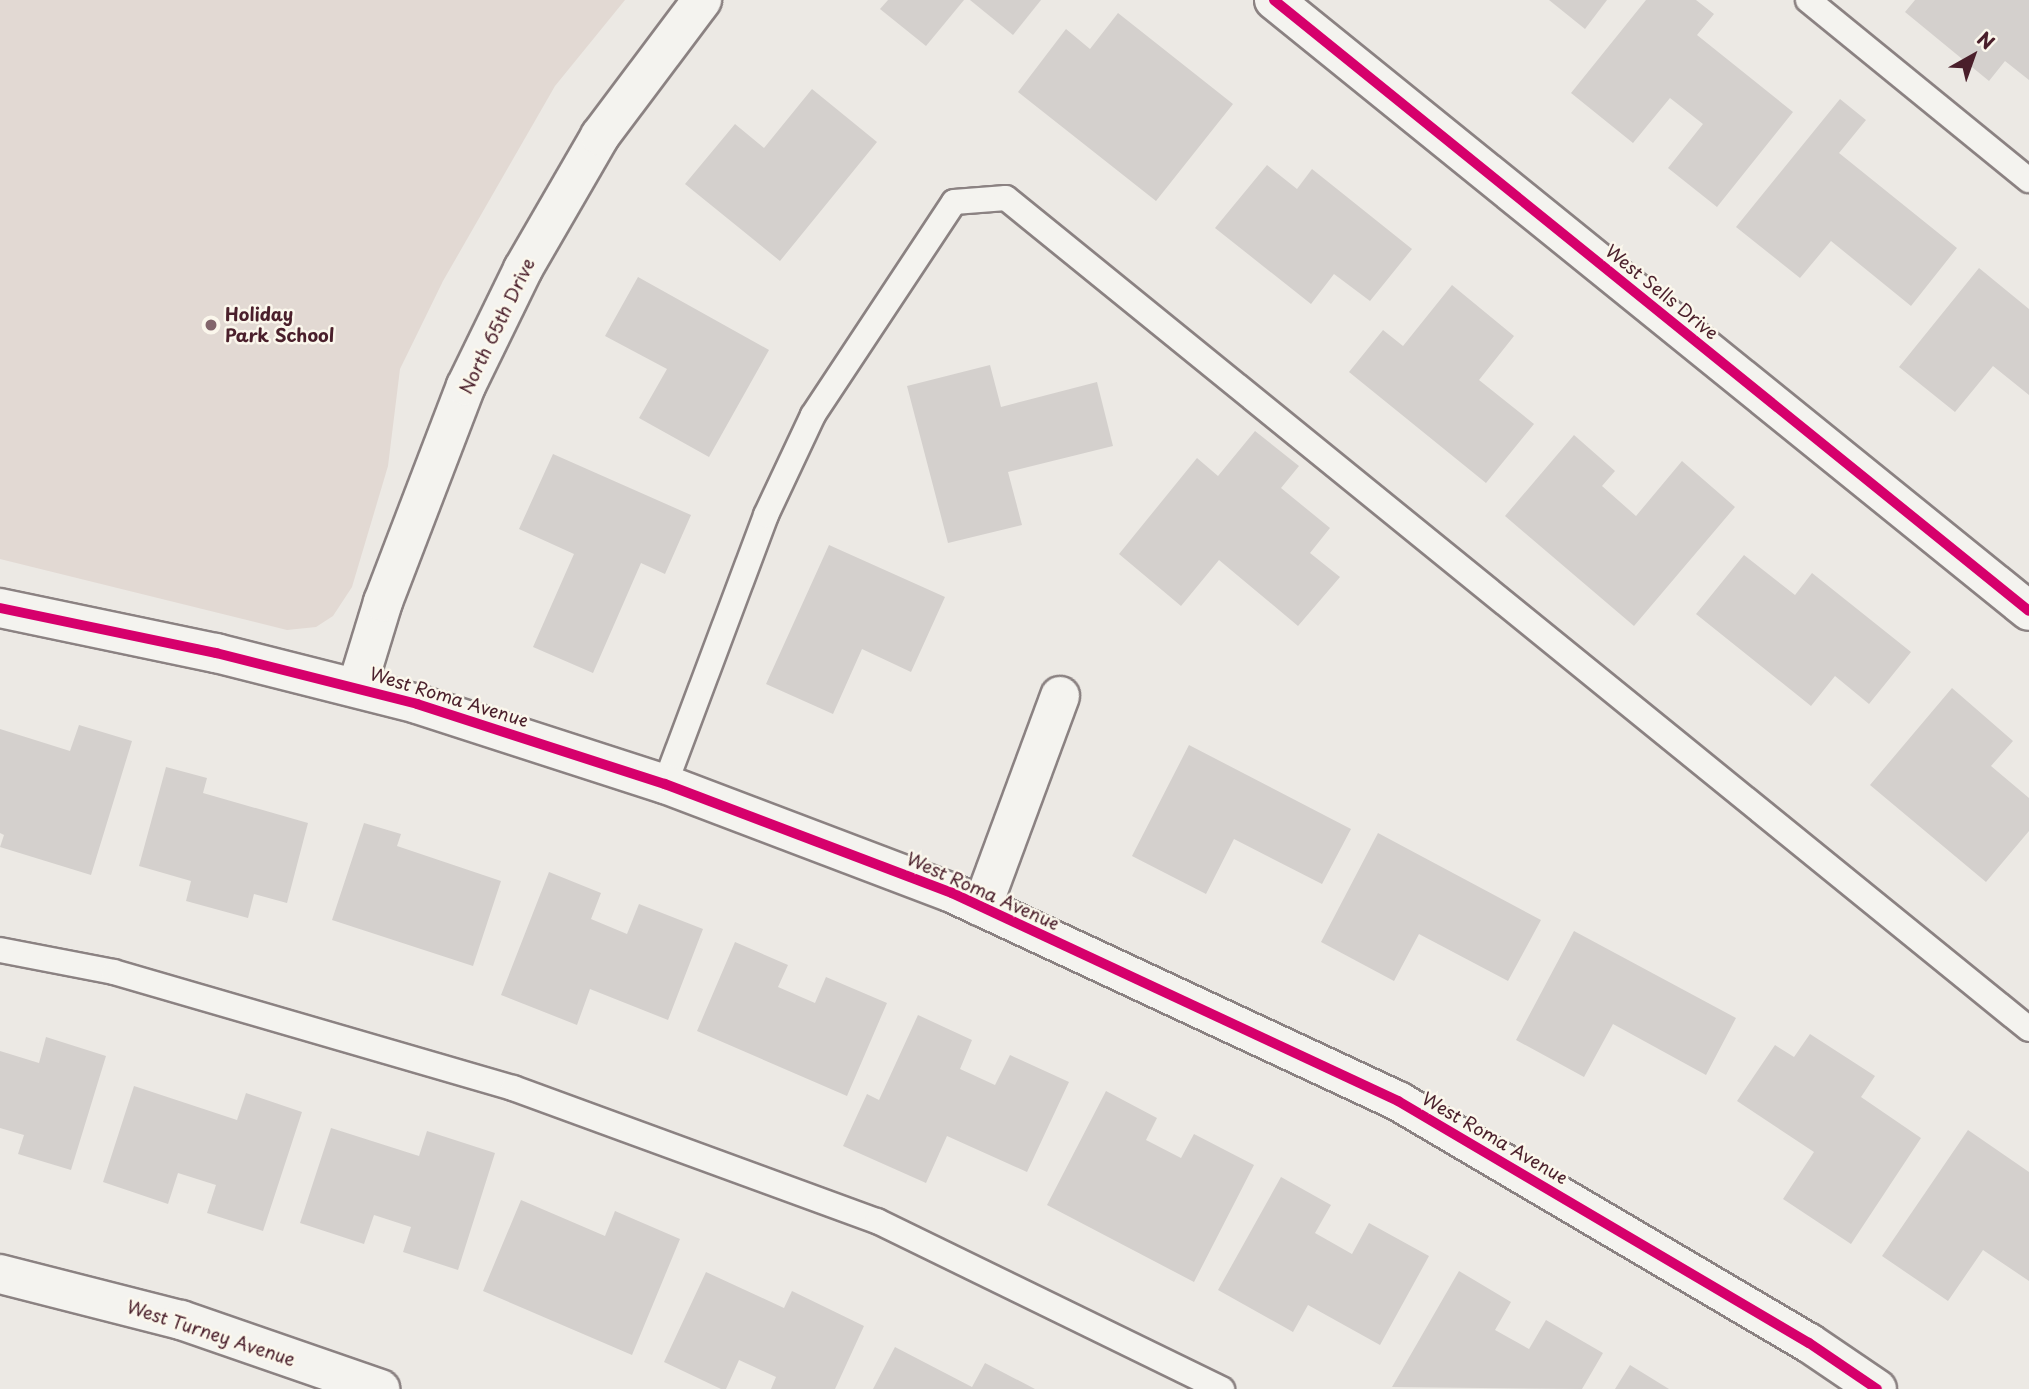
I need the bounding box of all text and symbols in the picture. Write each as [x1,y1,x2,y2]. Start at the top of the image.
north arrow [1938,21,2008,91]
text: N [1972,24,2001,55]
street label: West Sells Drive [1601,240,1723,344]
street label: North 65th Drive [455,254,539,398]
place label: Holiday Park School [225,304,334,346]
marker: Holiday Park School [203,317,219,333]
street label: West Roma Avenue [367,663,531,731]
street label: West Roma Avenue [903,848,1063,934]
street label: West Roma Avenue [1418,1087,1572,1189]
street label: West Turney Avenue [124,1296,298,1370]

